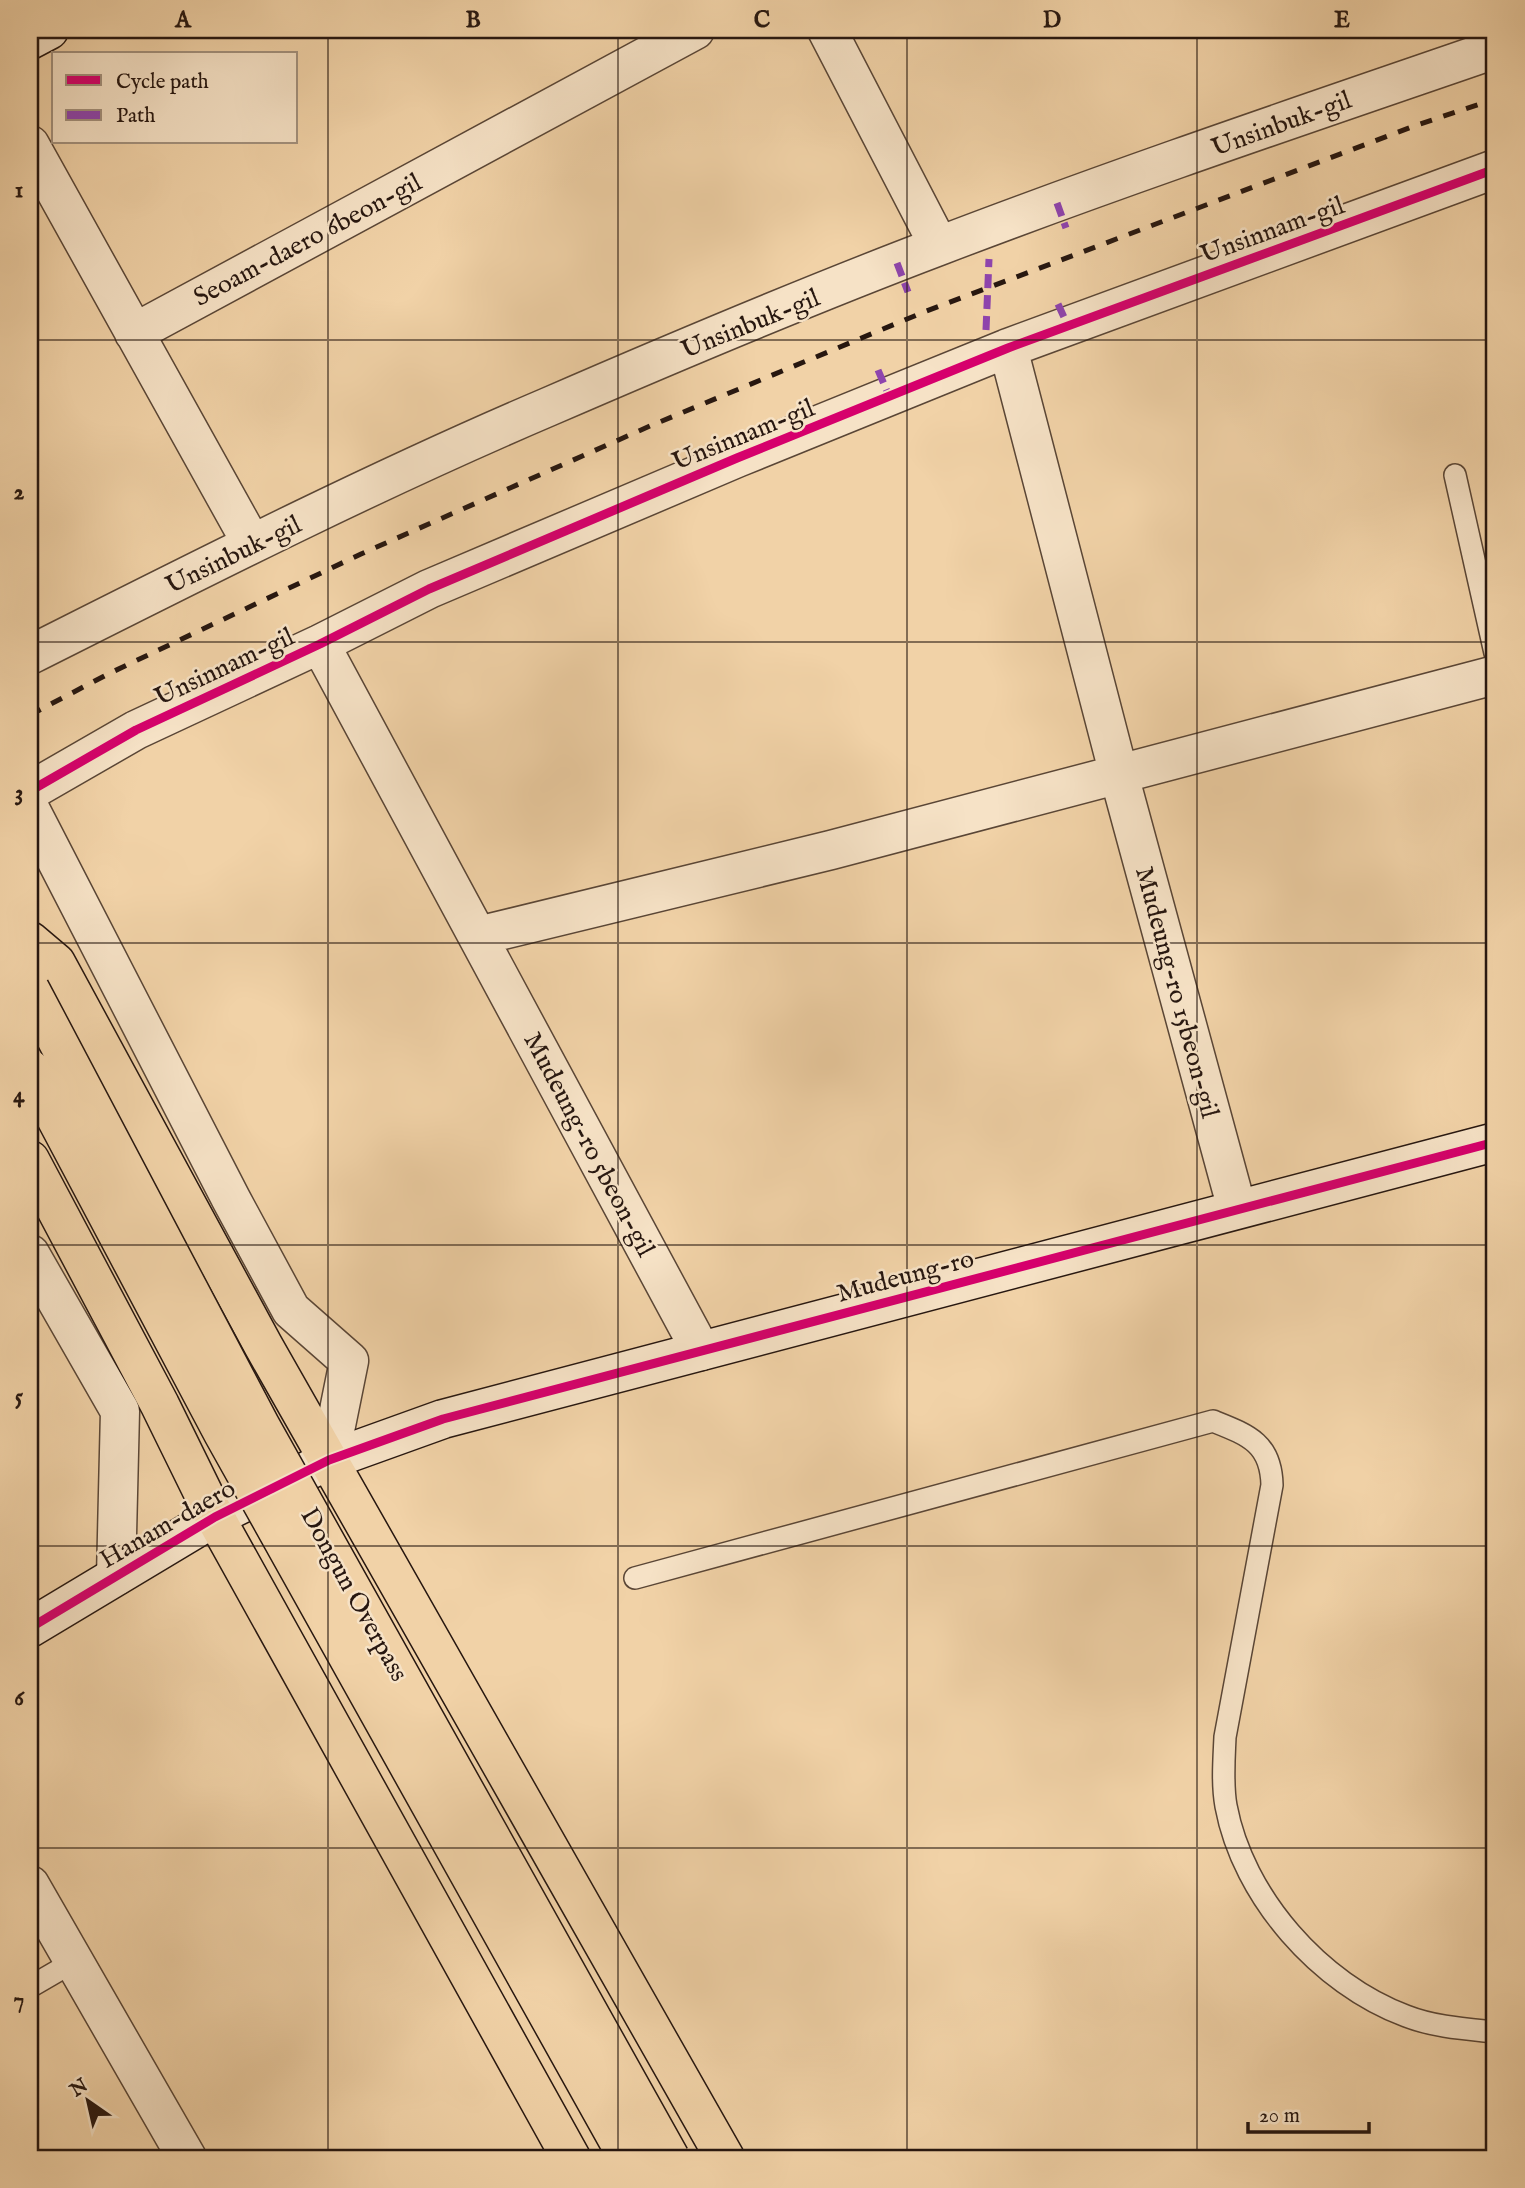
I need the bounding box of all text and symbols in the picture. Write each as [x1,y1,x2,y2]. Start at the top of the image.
text: A [174,6,192,35]
text: B [465,6,481,35]
text: C [754,6,771,35]
text: D [1043,6,1061,35]
text: E [1334,6,1350,35]
legend [52,52,298,144]
text: Cycle path [116,69,209,96]
street label: Unsinbuk-gil [1207,84,1357,165]
text: Path [116,103,155,130]
street label: Seoam-daero 6beon-gil [188,166,428,314]
text: 1 [15,176,23,205]
street label: Unsinnam-gil [1196,189,1350,272]
street label: Unsinbuk-gil [676,281,825,367]
street label: Unsinnam-gil [668,392,820,479]
text: 2 [14,478,25,507]
street label: Unsinbuk-gil [161,508,308,602]
street label: Unsinnam-gil [149,620,301,714]
text: 3 [15,779,23,808]
street label: Mudeung-ro 15beon-gil [1127,863,1226,1123]
street label: Mudeung-ro 5beon-gil [516,1027,662,1263]
text: 4 [13,1081,25,1110]
street label: Mudeung-ro [833,1242,978,1311]
text: 5 [15,1383,24,1412]
street label: Hanam-daero [94,1472,242,1576]
street label: Dongun Overpass [292,1502,415,1687]
text: 6 [14,1684,25,1713]
text: 7 [14,1986,24,2015]
north arrow [52,2066,122,2136]
text: N [65,2074,94,2104]
scale bar [1248,2090,1369,2134]
text: 20 m [1259,2103,1300,2130]

